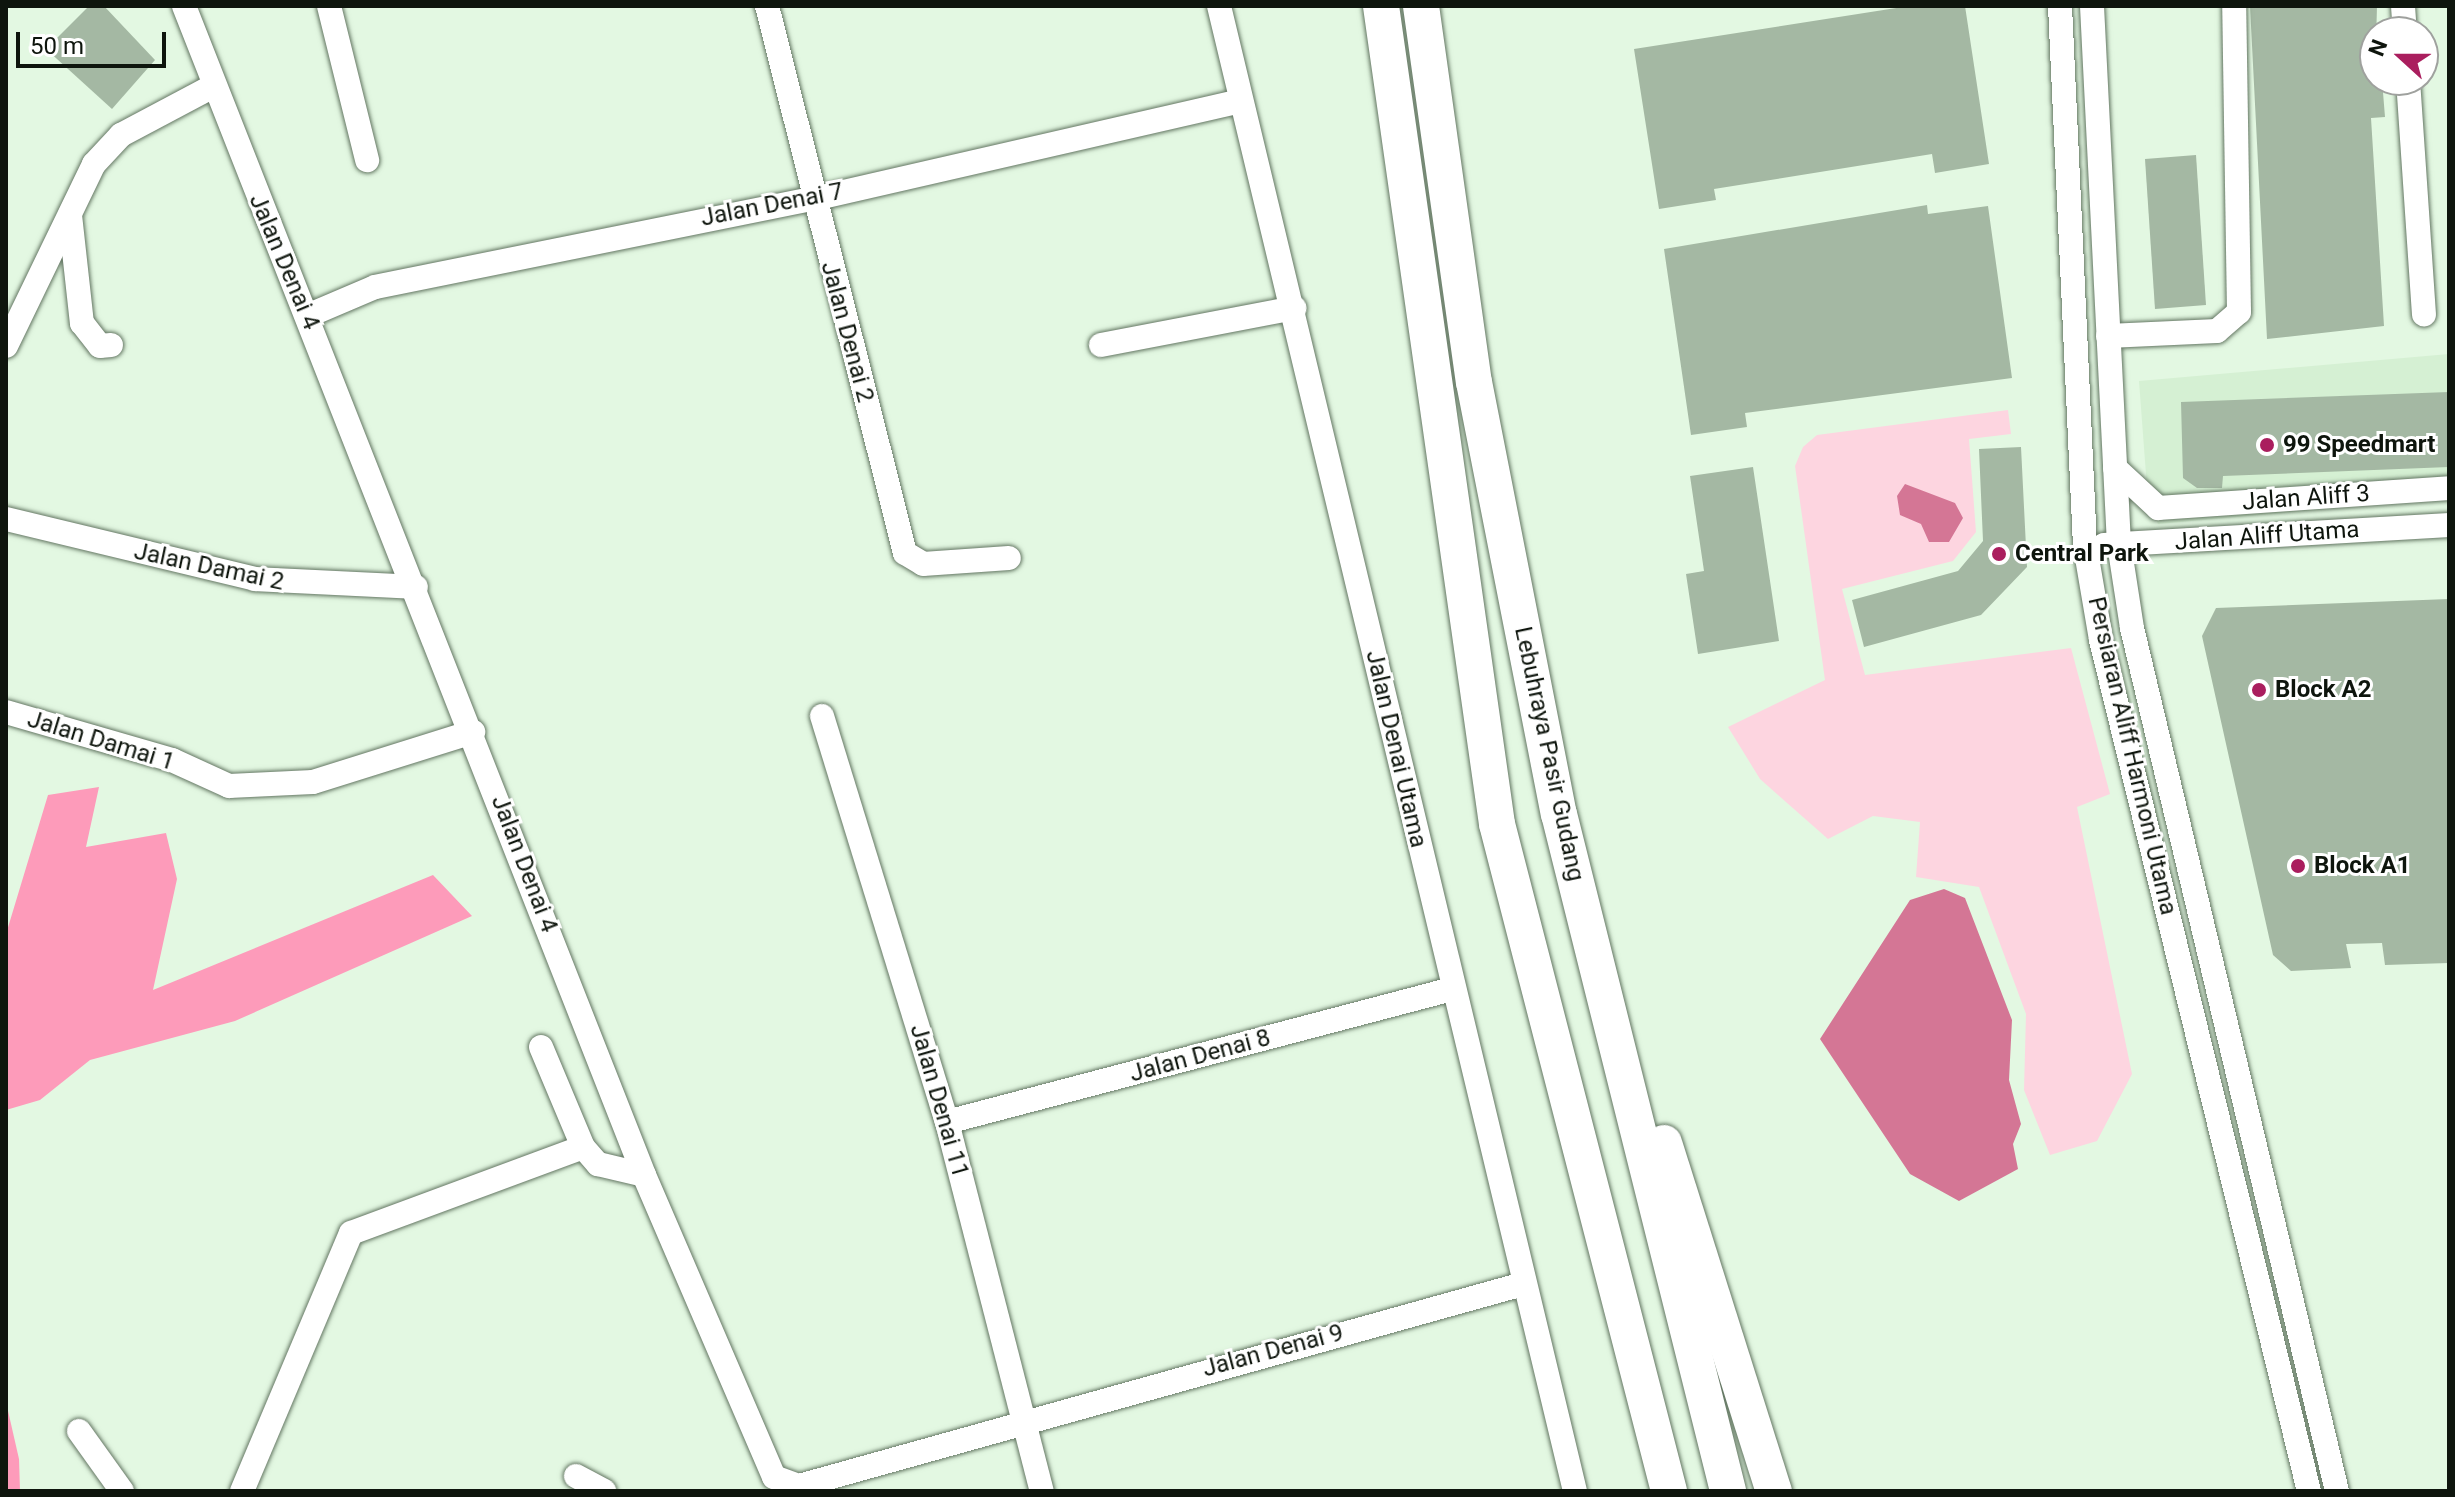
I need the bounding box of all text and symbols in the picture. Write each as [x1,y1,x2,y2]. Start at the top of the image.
scale bar [20,16,170,66]
north arrow [2359,16,2439,96]
text: 50 m [30,32,84,60]
text: N [2364,36,2392,60]
street label: Jalan Denai 7 [698,177,846,233]
street label: Jalan Denai 4 [243,190,325,334]
street label: Jalan Denai 2 [814,259,880,405]
place label: 99 Speedmart [2283,431,2435,459]
marker: 99 Speedmart [2258,436,2276,454]
street label: Jalan Aliff 3 [2241,479,2371,517]
street label: Jalan Aliff Utama [2174,515,2360,557]
street label: Jalan Damai 2 [131,537,287,597]
place label: Central Park [2015,540,2149,568]
marker: Central Park [1990,545,2008,563]
street label: Persiaran Aliff Harmoni Utama [2081,594,2183,918]
street label: Lebuhraya Pasir Gudang [1508,624,1590,884]
street label: Jalan Denai Utama [1359,648,1433,850]
place label: Block A2 [2275,676,2371,704]
marker: Block A2 [2250,681,2268,699]
street label: Jalan Damai 1 [24,705,178,777]
street label: Jalan Denai 4 [485,791,563,937]
place label: Block A1 [2314,852,2410,880]
marker: Block A1 [2289,857,2307,875]
street label: Jalan Denai 11 [903,1021,975,1181]
street label: Jalan Denai 8 [1127,1023,1273,1089]
street label: Jalan Denai 9 [1200,1318,1346,1384]

